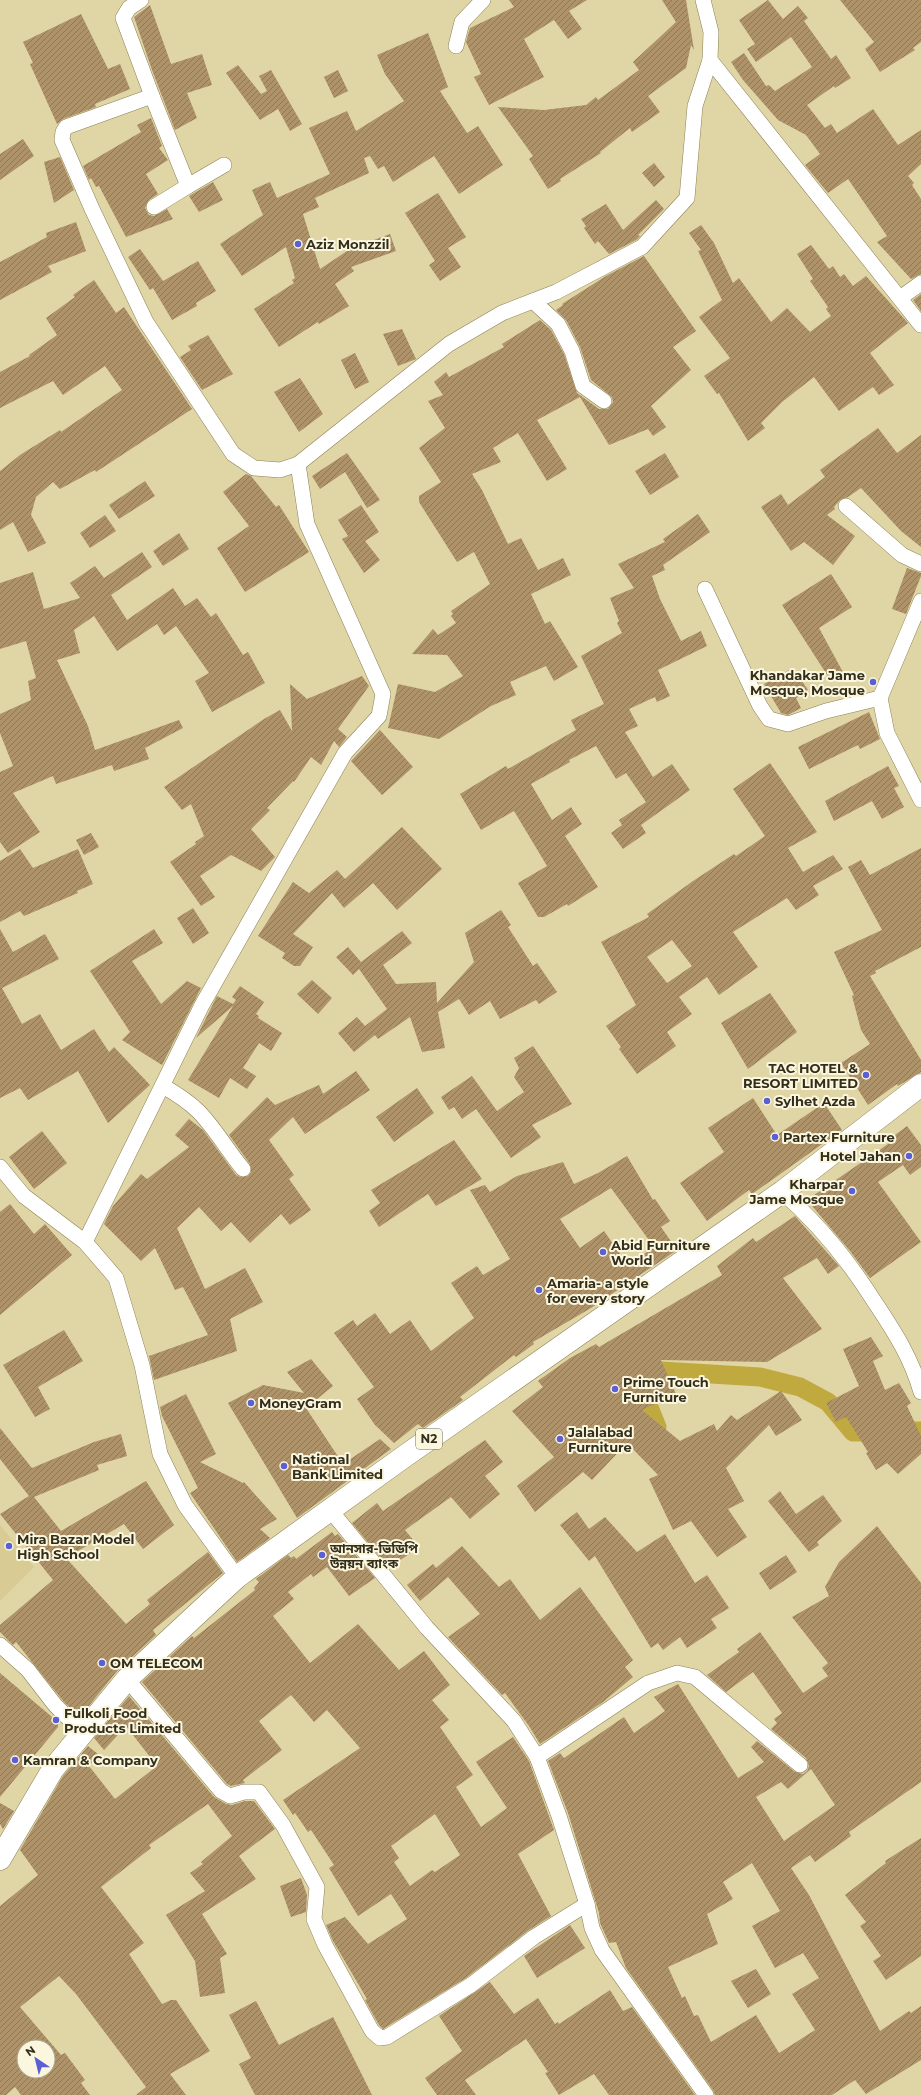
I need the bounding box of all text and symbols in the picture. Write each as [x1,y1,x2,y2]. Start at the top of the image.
place label: Aziz Monzzil [305,236,390,252]
marker: Aziz Monzzil [293,239,303,249]
place label: Khandakar Jame Mosque, Mosque [750,667,865,698]
marker: Khandakar Jame Mosque, Mosque [868,677,878,687]
place label: TAC HOTEL & RESORT LIMITED [743,1060,859,1091]
marker: TAC HOTEL & RESORT LIMITED [861,1070,871,1080]
place label: Sylhet Azda [775,1093,855,1109]
marker: Sylhet Azda [762,1096,772,1106]
place label: Partex Furniture [783,1129,895,1145]
marker: Partex Furniture [770,1132,780,1142]
place label: Hotel Jahan [820,1148,901,1164]
marker: Hotel Jahan [904,1151,914,1161]
place label: Kharpar Jame Mosque [748,1176,844,1207]
marker: Kharpar Jame Mosque [847,1186,857,1196]
place label: Abid Furniture World [610,1237,710,1268]
marker: Abid Furniture World [598,1247,608,1257]
place label: Amaria- a style for every story [546,1275,649,1306]
marker: Amaria- a style for every story [534,1285,544,1295]
place label: Prime Touch Furniture [623,1374,709,1405]
marker: Prime Touch Furniture [610,1384,620,1394]
place label: MoneyGram [259,1395,342,1411]
marker: MoneyGram [246,1398,256,1408]
place label: Jalalabad Furniture [567,1424,633,1455]
road number: N2 [416,1429,442,1449]
marker: Jalalabad Furniture [555,1434,565,1444]
place label: National Bank Limited [292,1451,383,1482]
marker: National Bank Limited [279,1461,289,1471]
place label: Mira Bazar Model High School [17,1531,135,1562]
place label: আনসার-ভিডিপি উন্নয়ন ব্যাংক [329,1540,418,1571]
marker: Mira Bazar Model High School [4,1541,14,1551]
marker: আনসার-ভিডিপি উন্নয়ন ব্যাংক [317,1550,327,1560]
place label: OM TELECOM [110,1655,203,1671]
marker: OM TELECOM [97,1658,107,1668]
place label: Fulkoli Food Products Limited [64,1705,181,1736]
marker: Fulkoli Food Products Limited [51,1715,61,1725]
place label: Kamran & Company [23,1752,158,1768]
marker: Kamran & Company [10,1755,20,1765]
north arrow [16,2039,56,2079]
text: N [23,2043,38,2059]

